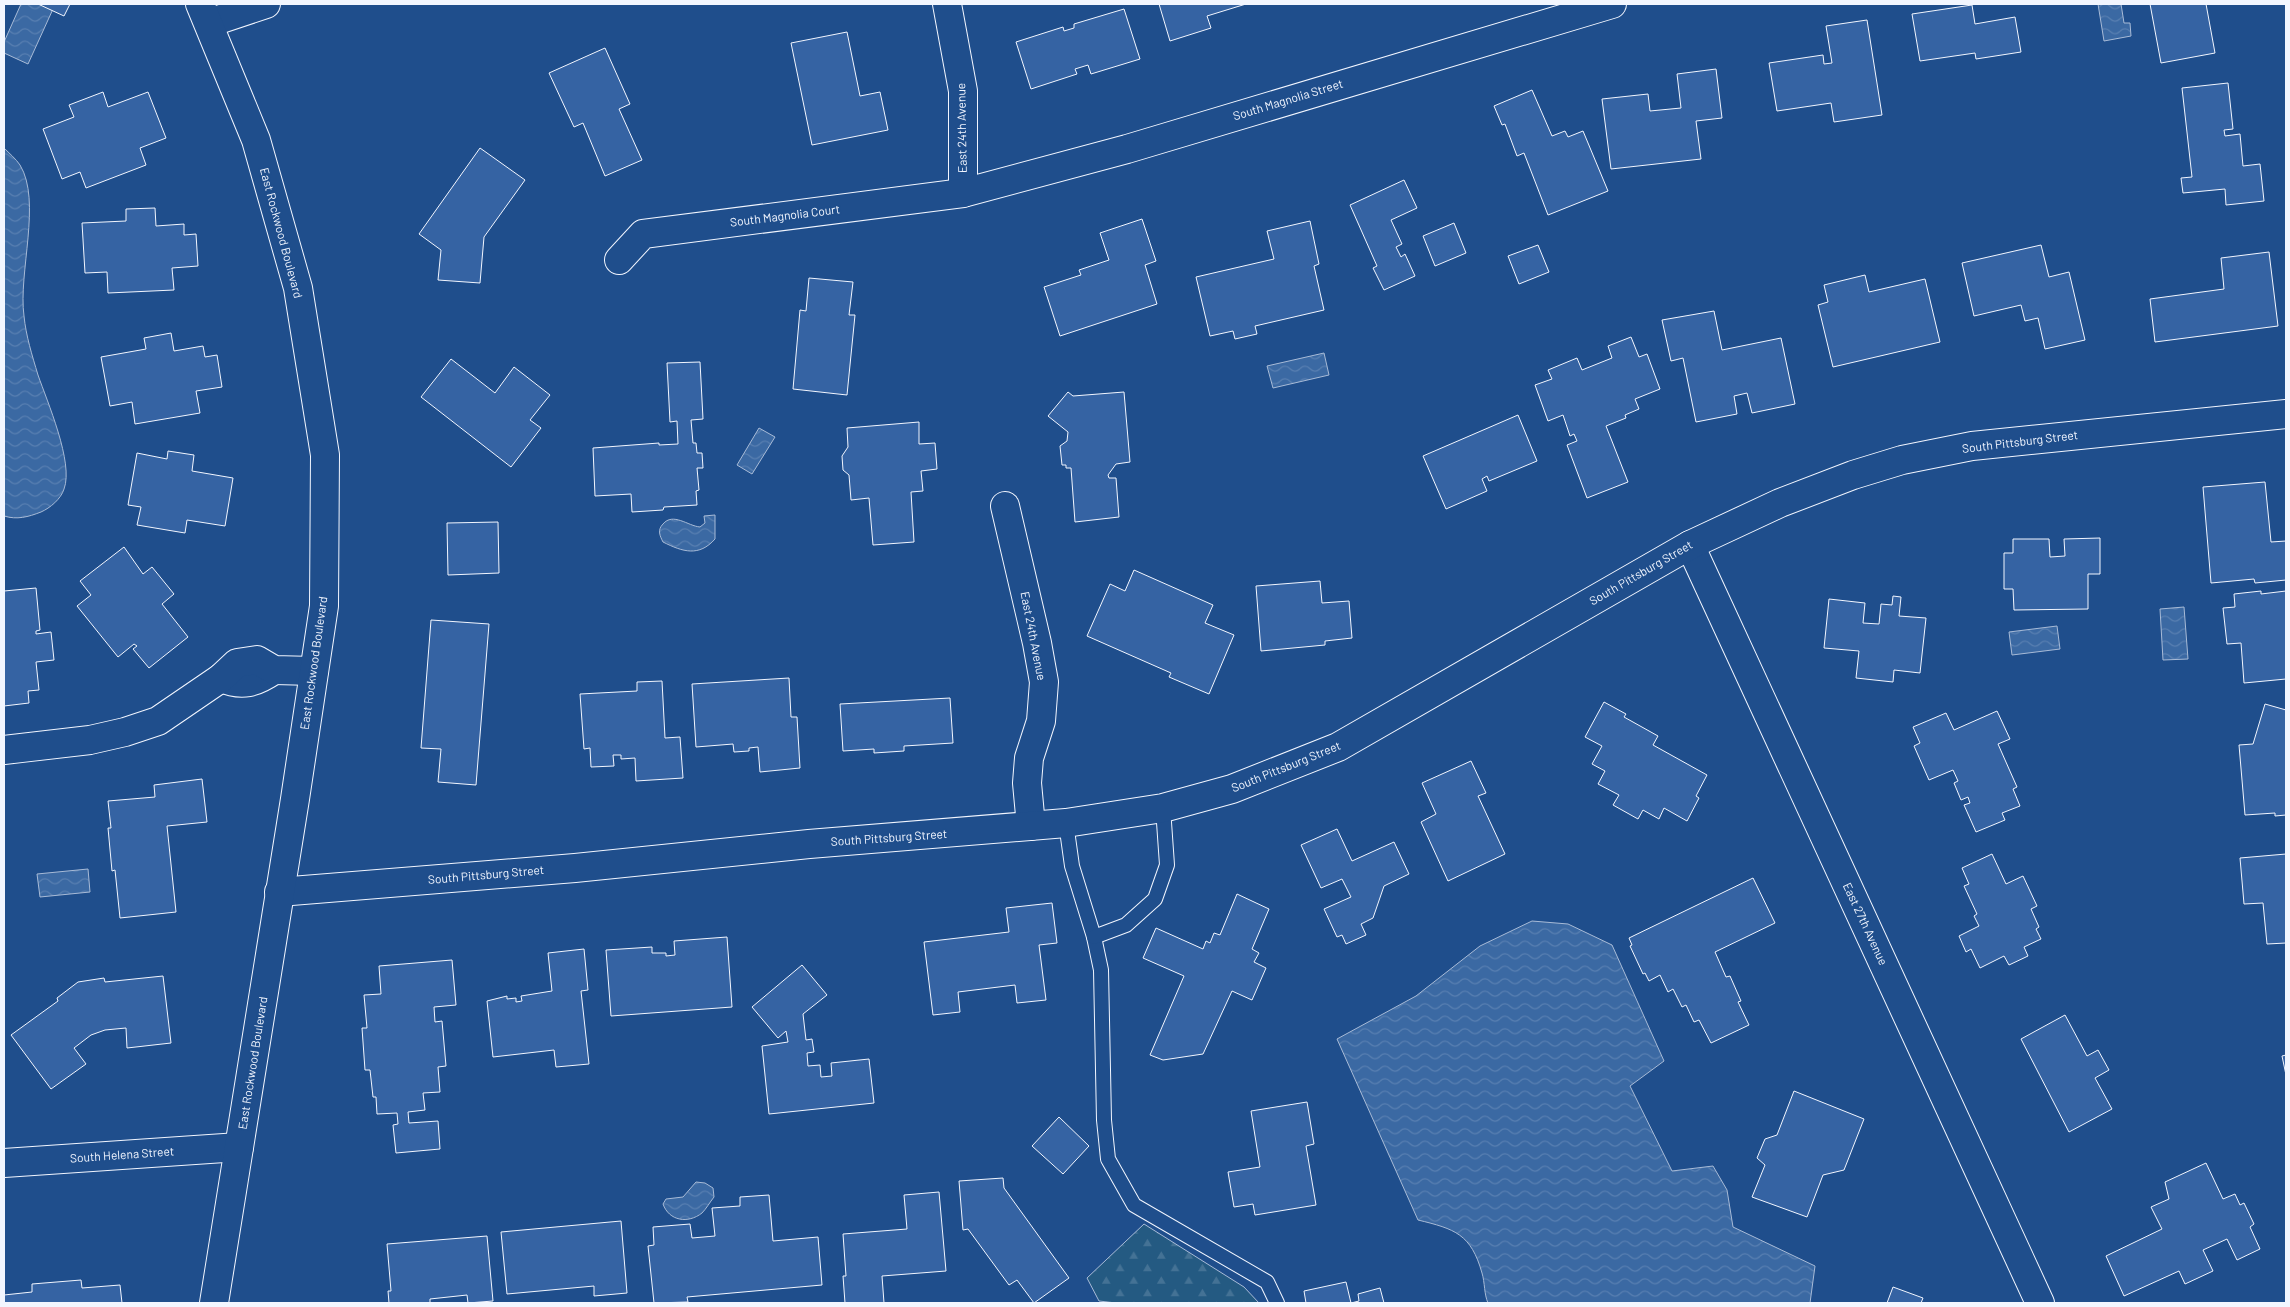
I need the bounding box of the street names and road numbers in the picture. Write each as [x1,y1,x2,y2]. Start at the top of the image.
street label: South Magnolia Street [1231,76,1344,122]
street label: East 24th Avenue [953,83,969,173]
street label: East Rockwood Boulevard [258,166,306,300]
street label: South Magnolia Court [729,201,841,229]
street label: South Pittsburg Street [1961,427,2079,455]
street label: South Pittsburg Street [1586,537,1695,607]
street label: East 24th Avenue [1018,590,1049,681]
street label: East Rockwood Boulevard [297,595,329,730]
street label: South Pittsburg Street [1229,738,1342,794]
street label: South Pittsburg Street [830,826,948,848]
street label: South Pittsburg Street [427,862,545,886]
street label: East 27th Avenue [1841,880,1891,967]
street label: East Rockwood Boulevard [235,995,269,1130]
street label: South Helena Street [69,1143,174,1165]

